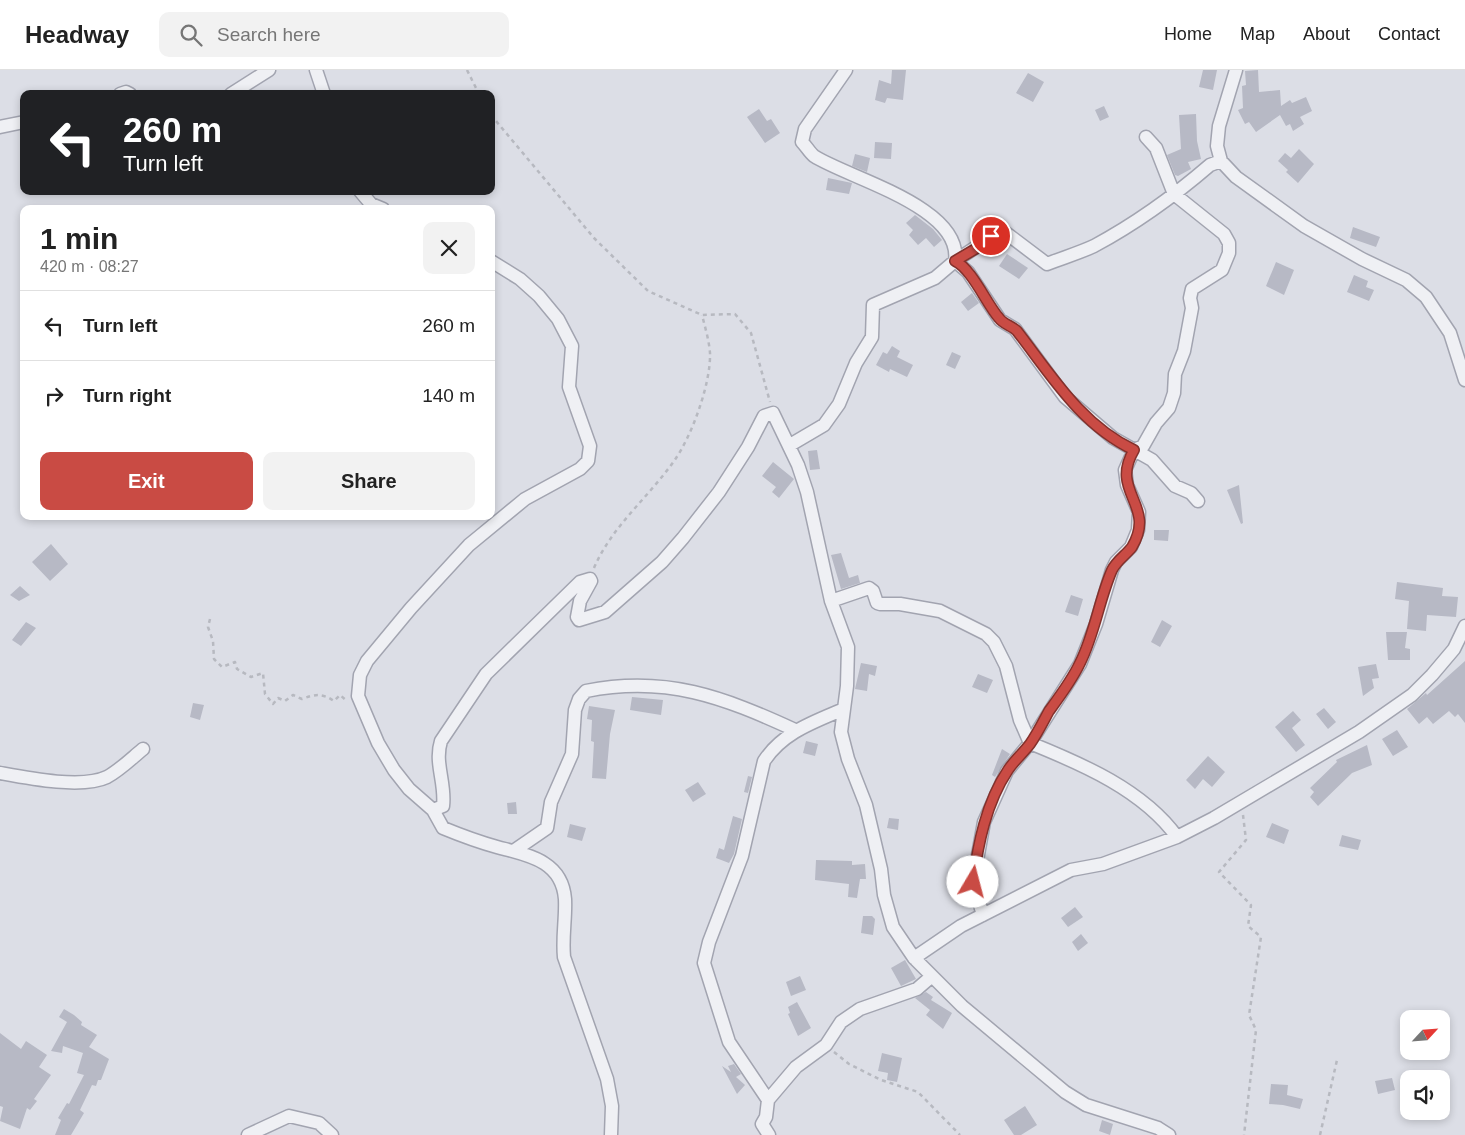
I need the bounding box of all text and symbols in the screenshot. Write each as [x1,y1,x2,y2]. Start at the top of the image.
search box [159,12,509,57]
text: Headway [25,21,129,48]
icon: search [177,21,205,49]
text: Search here [217,24,321,45]
text: Home [1164,24,1212,44]
text: Map [1240,24,1275,44]
text: About [1303,24,1350,44]
text: Contact [1378,24,1440,44]
icon: left [40,110,105,175]
text: 260 m [123,110,222,149]
text: Turn left [123,151,203,176]
pin [970,215,1012,257]
text: 1 min [40,222,118,255]
button: close [423,222,475,274]
icon: arrive [977,222,1005,250]
text: 420 m · 08:27 [40,258,139,275]
icon: left [40,312,68,340]
text: Turn left [83,315,158,336]
text: 260 m [422,315,475,336]
icon: right [40,382,68,410]
text: Turn right [83,385,171,406]
text: 140 m [422,385,475,406]
button: Exit [40,452,253,510]
button: Share [263,452,475,510]
position arrow [946,855,998,907]
north arrow [1400,1010,1450,1060]
map controls [1400,1010,1450,1120]
button: sound [1400,1070,1450,1120]

